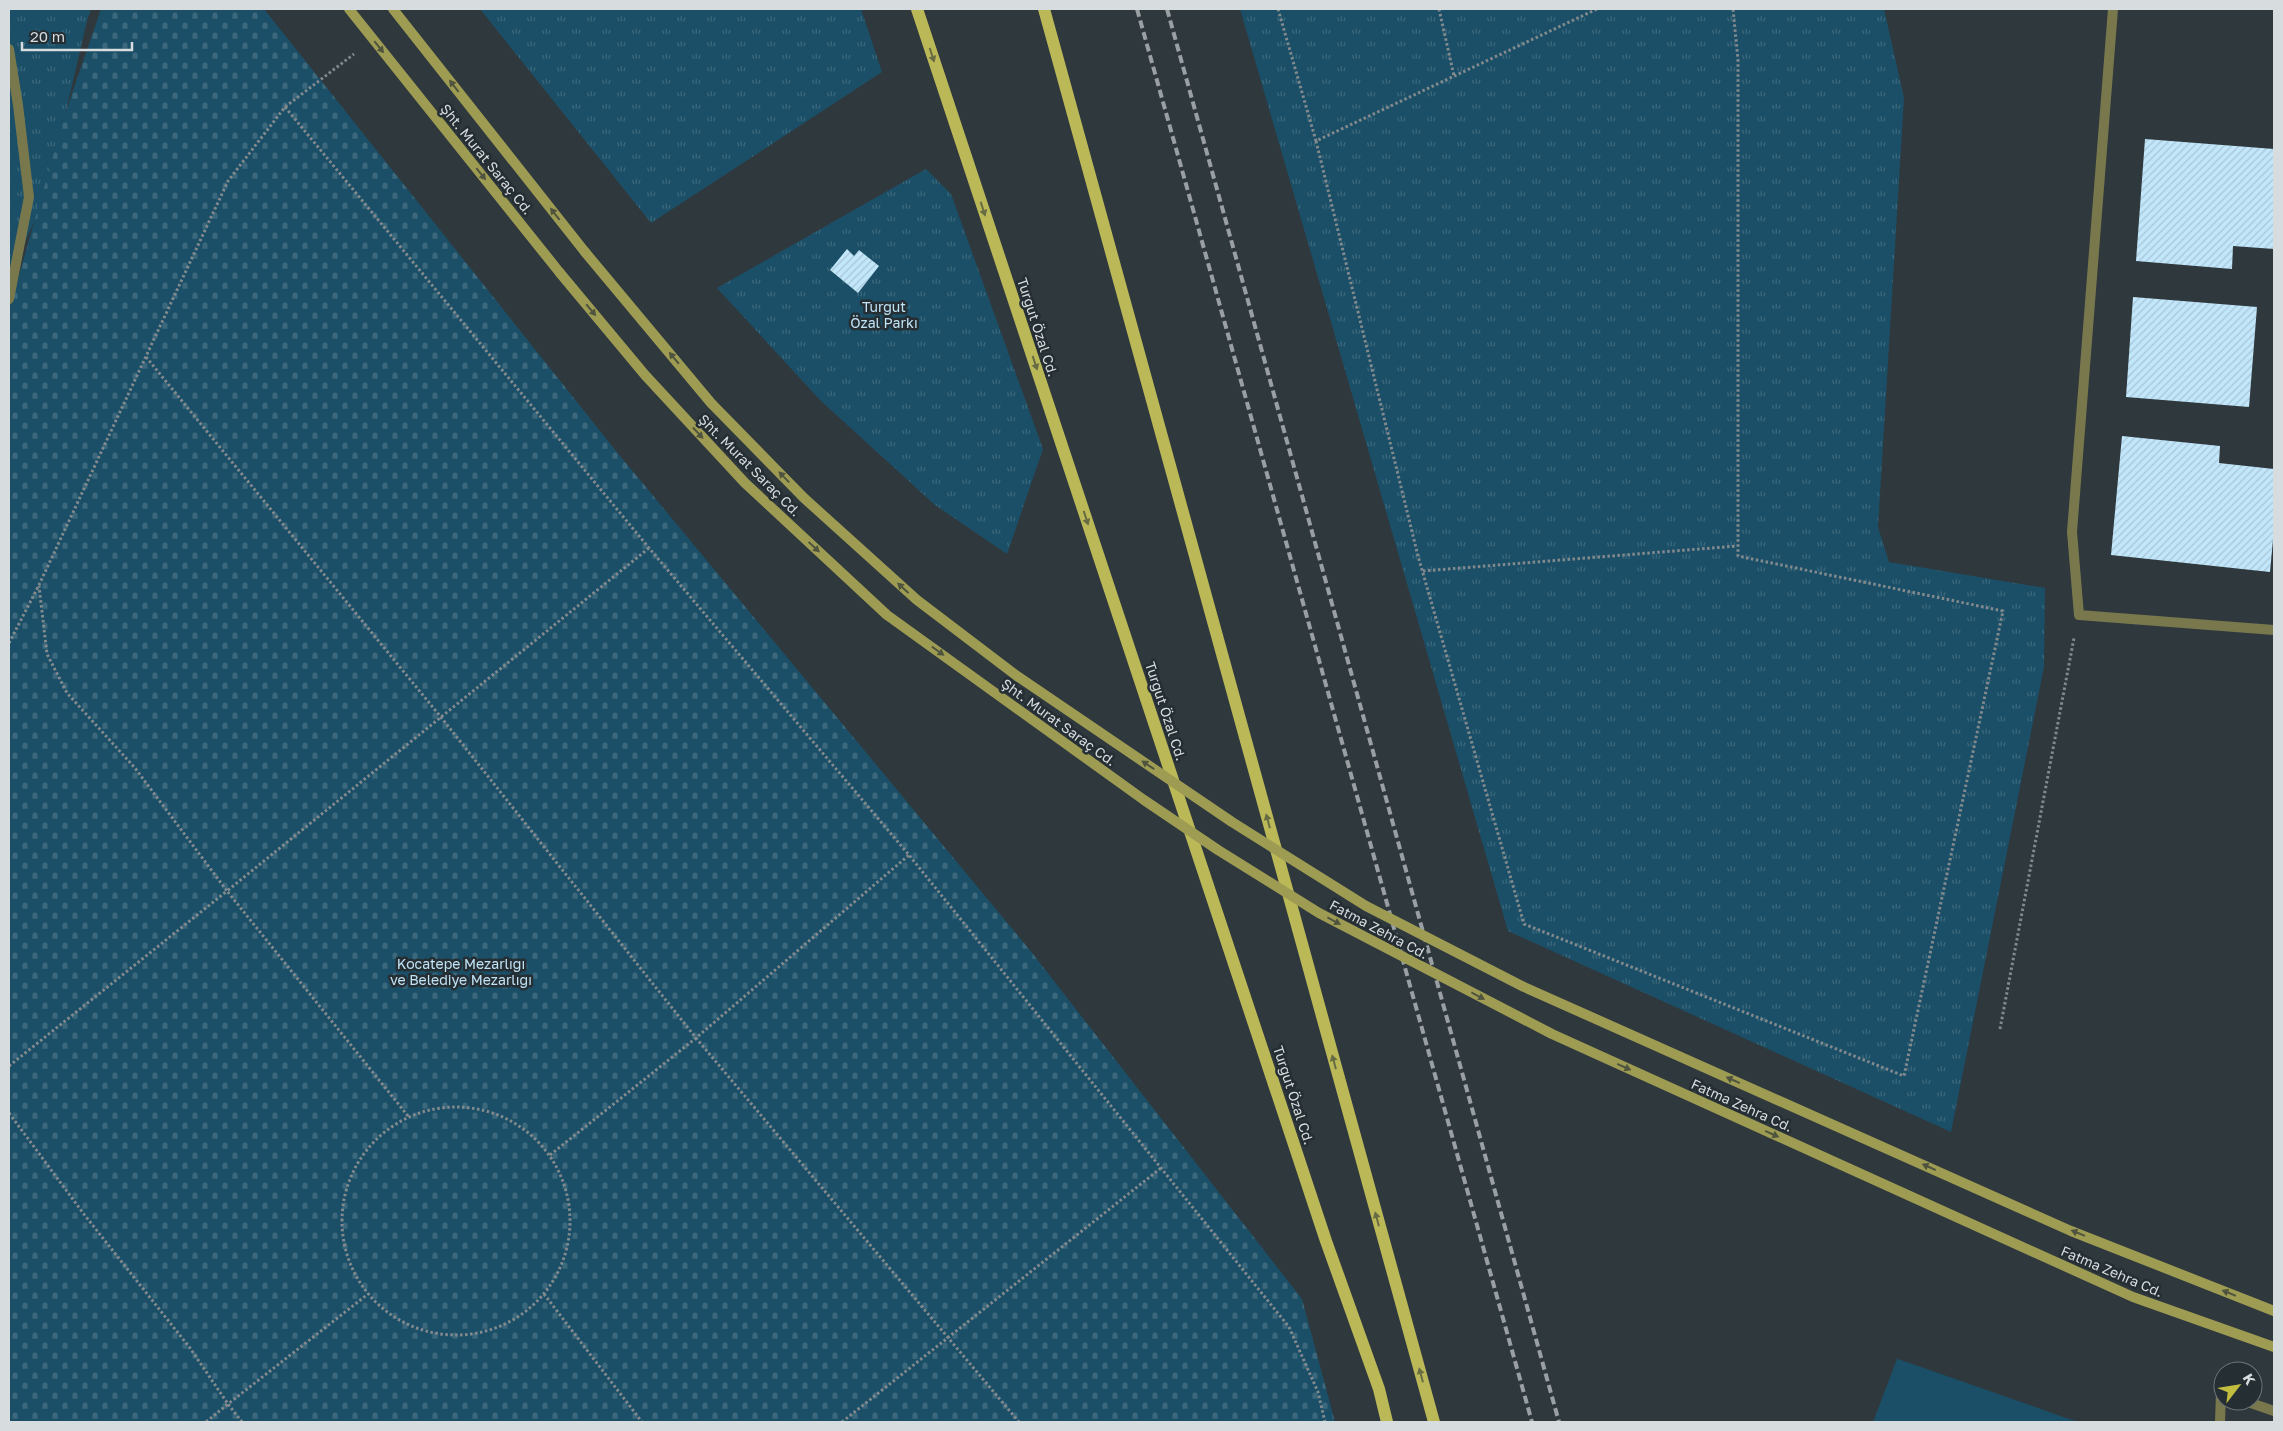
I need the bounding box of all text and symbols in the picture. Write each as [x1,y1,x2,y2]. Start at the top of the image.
scale bar [22,20,132,52]
text: 20 m [30,27,65,45]
one-way arrow [374,40,385,53]
one-way arrow [929,48,937,63]
one-way arrow [449,80,460,93]
street label: Şht. Murat Saraç Cd. [437,100,537,218]
one-way arrow [475,167,486,180]
one-way arrow [980,202,988,217]
one-way arrow [550,208,561,221]
street label: Turgut Özal Cd. [1014,275,1062,379]
park label: Turgut Özal Parkı [850,298,918,331]
one-way arrow [586,304,597,317]
one-way arrow [669,352,680,364]
one-way arrow [1031,356,1039,371]
street label: Şht. Murat Saraç Cd. [695,410,805,520]
one-way arrow [692,426,704,438]
one-way arrow [778,472,790,484]
one-way arrow [1083,510,1090,525]
one-way arrow [807,541,819,553]
one-way arrow [898,582,910,594]
one-way arrow [931,646,945,656]
street label: Turgut Özal Cd. [1142,659,1190,763]
street label: Şht. Murat Saraç Cd. [998,675,1120,769]
one-way arrow [1141,760,1155,770]
one-way arrow [1263,813,1271,828]
street label: Fatma Zehra Cd. [1327,896,1431,962]
one-way arrow [1327,917,1341,925]
park label: Kocatepe Mezarlığı ve Belediye Mezarlığı [390,955,532,988]
one-way arrow [1471,992,1485,1000]
street label: Turgut Özal Cd. [1270,1043,1318,1147]
one-way arrow [1330,1054,1338,1070]
one-way arrow [1617,1063,1631,1071]
street label: Fatma Zehra Cd. [1689,1075,1795,1135]
one-way arrow [1726,1075,1740,1083]
one-way arrow [1765,1130,1779,1138]
one-way arrow [1922,1163,1936,1171]
one-way arrow [1373,1211,1381,1226]
one-way arrow [2070,1229,2085,1237]
street label: Fatma Zehra Cd. [2058,1242,2166,1300]
one-way arrow [2222,1289,2236,1297]
north arrow [2213,1361,2263,1411]
one-way arrow [1416,1368,1424,1383]
text: K [2240,1370,2259,1388]

